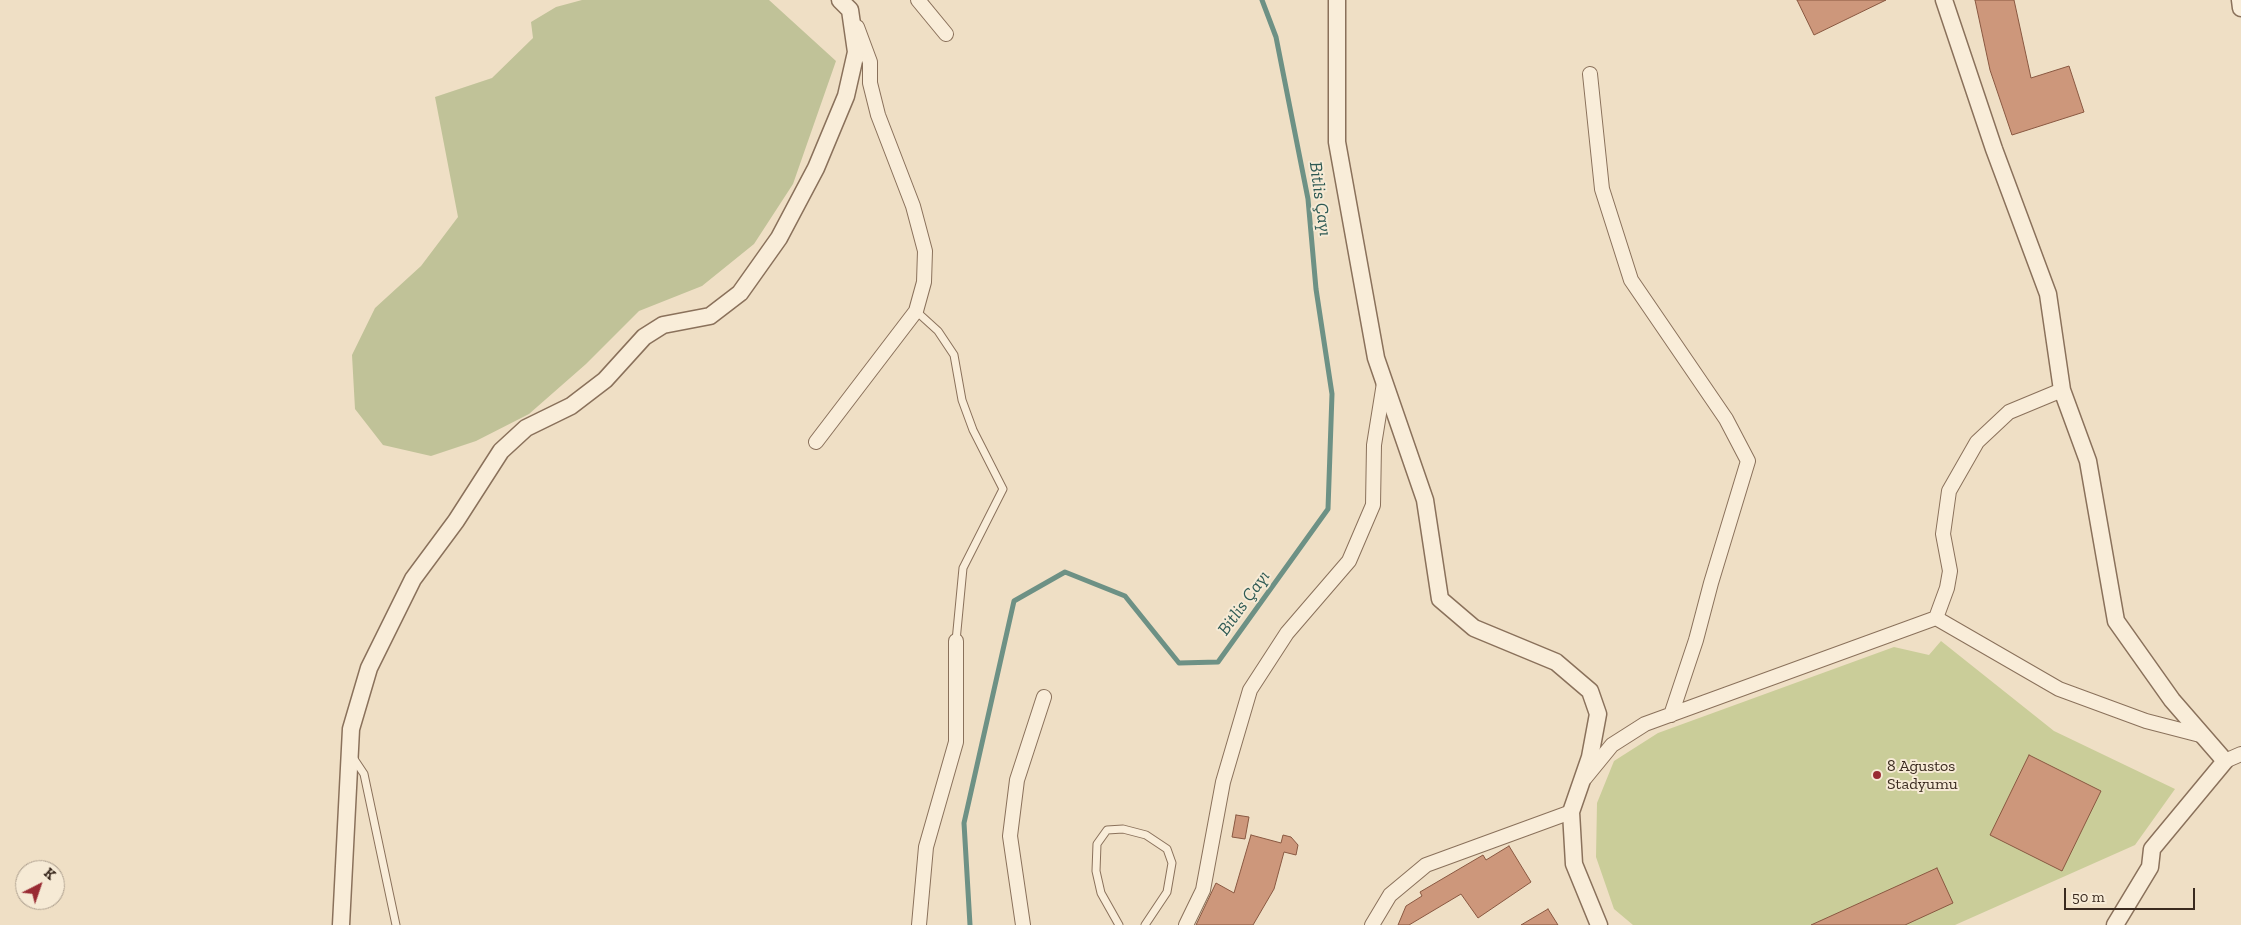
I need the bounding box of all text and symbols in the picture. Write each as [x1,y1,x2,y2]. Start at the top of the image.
water label: Bitlis Çayı [1304,160,1336,238]
water label: Bitlis Çayı [1213,566,1275,640]
place label: 8 Ağustos Stadyumu [1887,756,1958,794]
marker: 8 Ağustos Stadyumu [1871,769,1883,781]
north arrow [15,860,65,910]
text: K [40,865,59,884]
scale bar [2066,878,2197,910]
text: 50 m [2072,888,2105,906]

